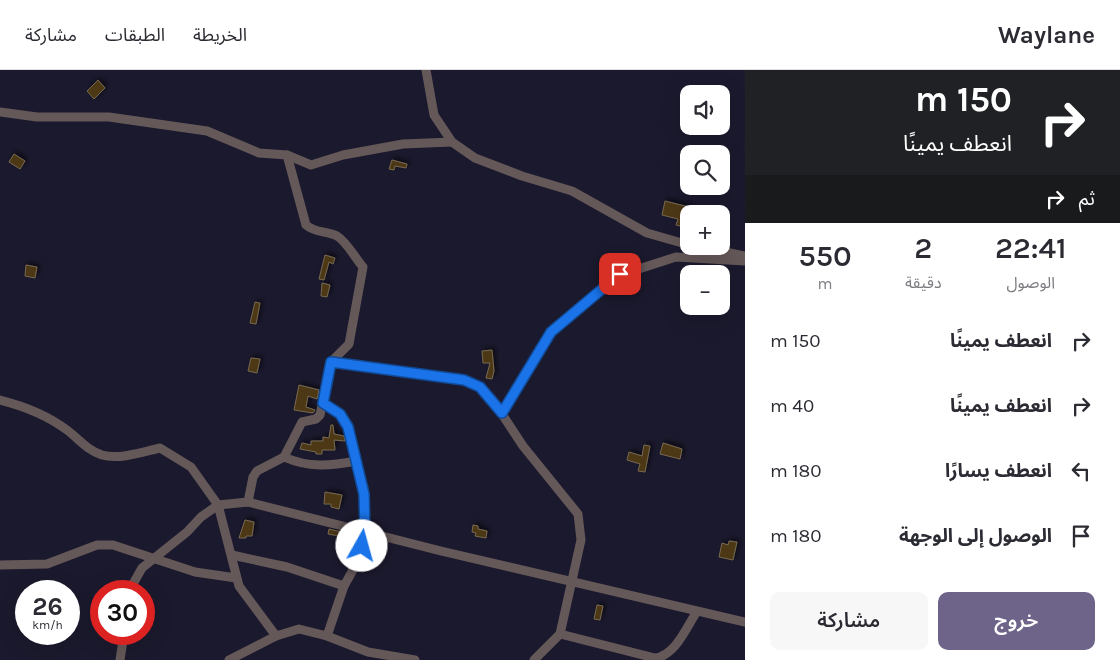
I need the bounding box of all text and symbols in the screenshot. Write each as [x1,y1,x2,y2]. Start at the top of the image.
text: Waylane [998,21,1095,49]
text: مشاركة [25,24,77,46]
text: الطبقات [105,24,165,46]
text: الخريطة [193,24,247,46]
text: 150 m [915,79,1012,120]
map controls [680,85,730,315]
button: sound [680,85,730,135]
icon: right [1030,90,1095,155]
text: انعطف يمينًا [903,131,1012,157]
button: search [680,145,730,195]
icon: right [1041,185,1069,213]
text: ثم [1079,188,1095,210]
button: + [680,205,730,255]
text: 2 [914,230,932,266]
text: 22:41 [995,230,1067,266]
text: 550 [798,238,852,274]
pin [599,253,641,295]
icon: arrive [606,260,634,288]
button: − [680,265,730,315]
text: دقيقة [905,273,942,292]
text: الوصول [1006,273,1055,292]
text: m [818,274,833,293]
icon: right [1067,327,1095,355]
text: 150 m [770,330,821,352]
text: انعطف يمينًا [950,330,1052,352]
icon: right [1067,392,1095,420]
text: 40 m [770,395,814,417]
text: انعطف يمينًا [950,395,1052,417]
icon: left [1067,457,1095,485]
text: 180 m [770,460,822,482]
text: انعطف يسارًا [945,460,1052,482]
position arrow [335,519,387,571]
icon: arrive [1067,522,1095,550]
text: 180 m [770,525,822,547]
text: الوصول إلى الوجهة [899,525,1052,547]
speed limit sign: 30 [90,580,155,645]
text: 26 [32,592,63,621]
button: مشاركة [770,592,928,650]
button: خروج [938,592,1095,650]
text: km/h [32,618,63,632]

